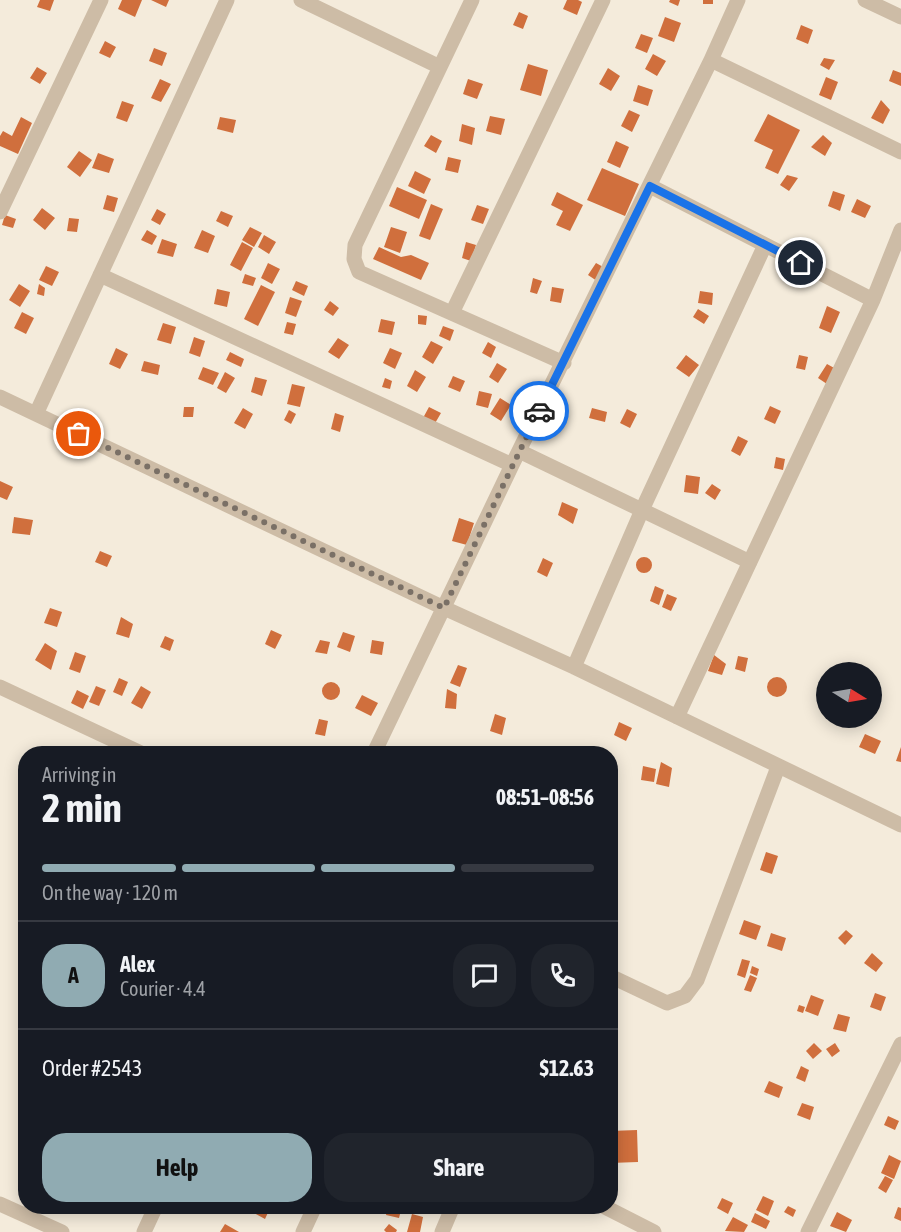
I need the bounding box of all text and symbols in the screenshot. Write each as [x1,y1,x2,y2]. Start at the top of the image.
pin [775,237,826,288]
icon: home [784,246,817,279]
courier [509,381,569,441]
icon: car [523,395,556,428]
pin [53,408,104,459]
icon: bag [62,417,95,450]
north arrow [816,662,882,728]
map controls [816,662,882,728]
text: Arriving in [42,763,116,786]
text: 08:51–08:56 [496,784,594,810]
text: 2 min [42,786,122,830]
text: On the way · 120 m [42,881,178,904]
button: chat [453,944,516,1007]
button: phone [531,944,594,1007]
text: Alex [120,951,155,977]
text: A [68,962,79,988]
text: Courier · 4.4 [120,977,206,1000]
text: Order #2543 [42,1055,142,1081]
text: $12.63 [539,1055,594,1081]
button: Help [42,1133,312,1202]
button: Share [324,1133,594,1202]

